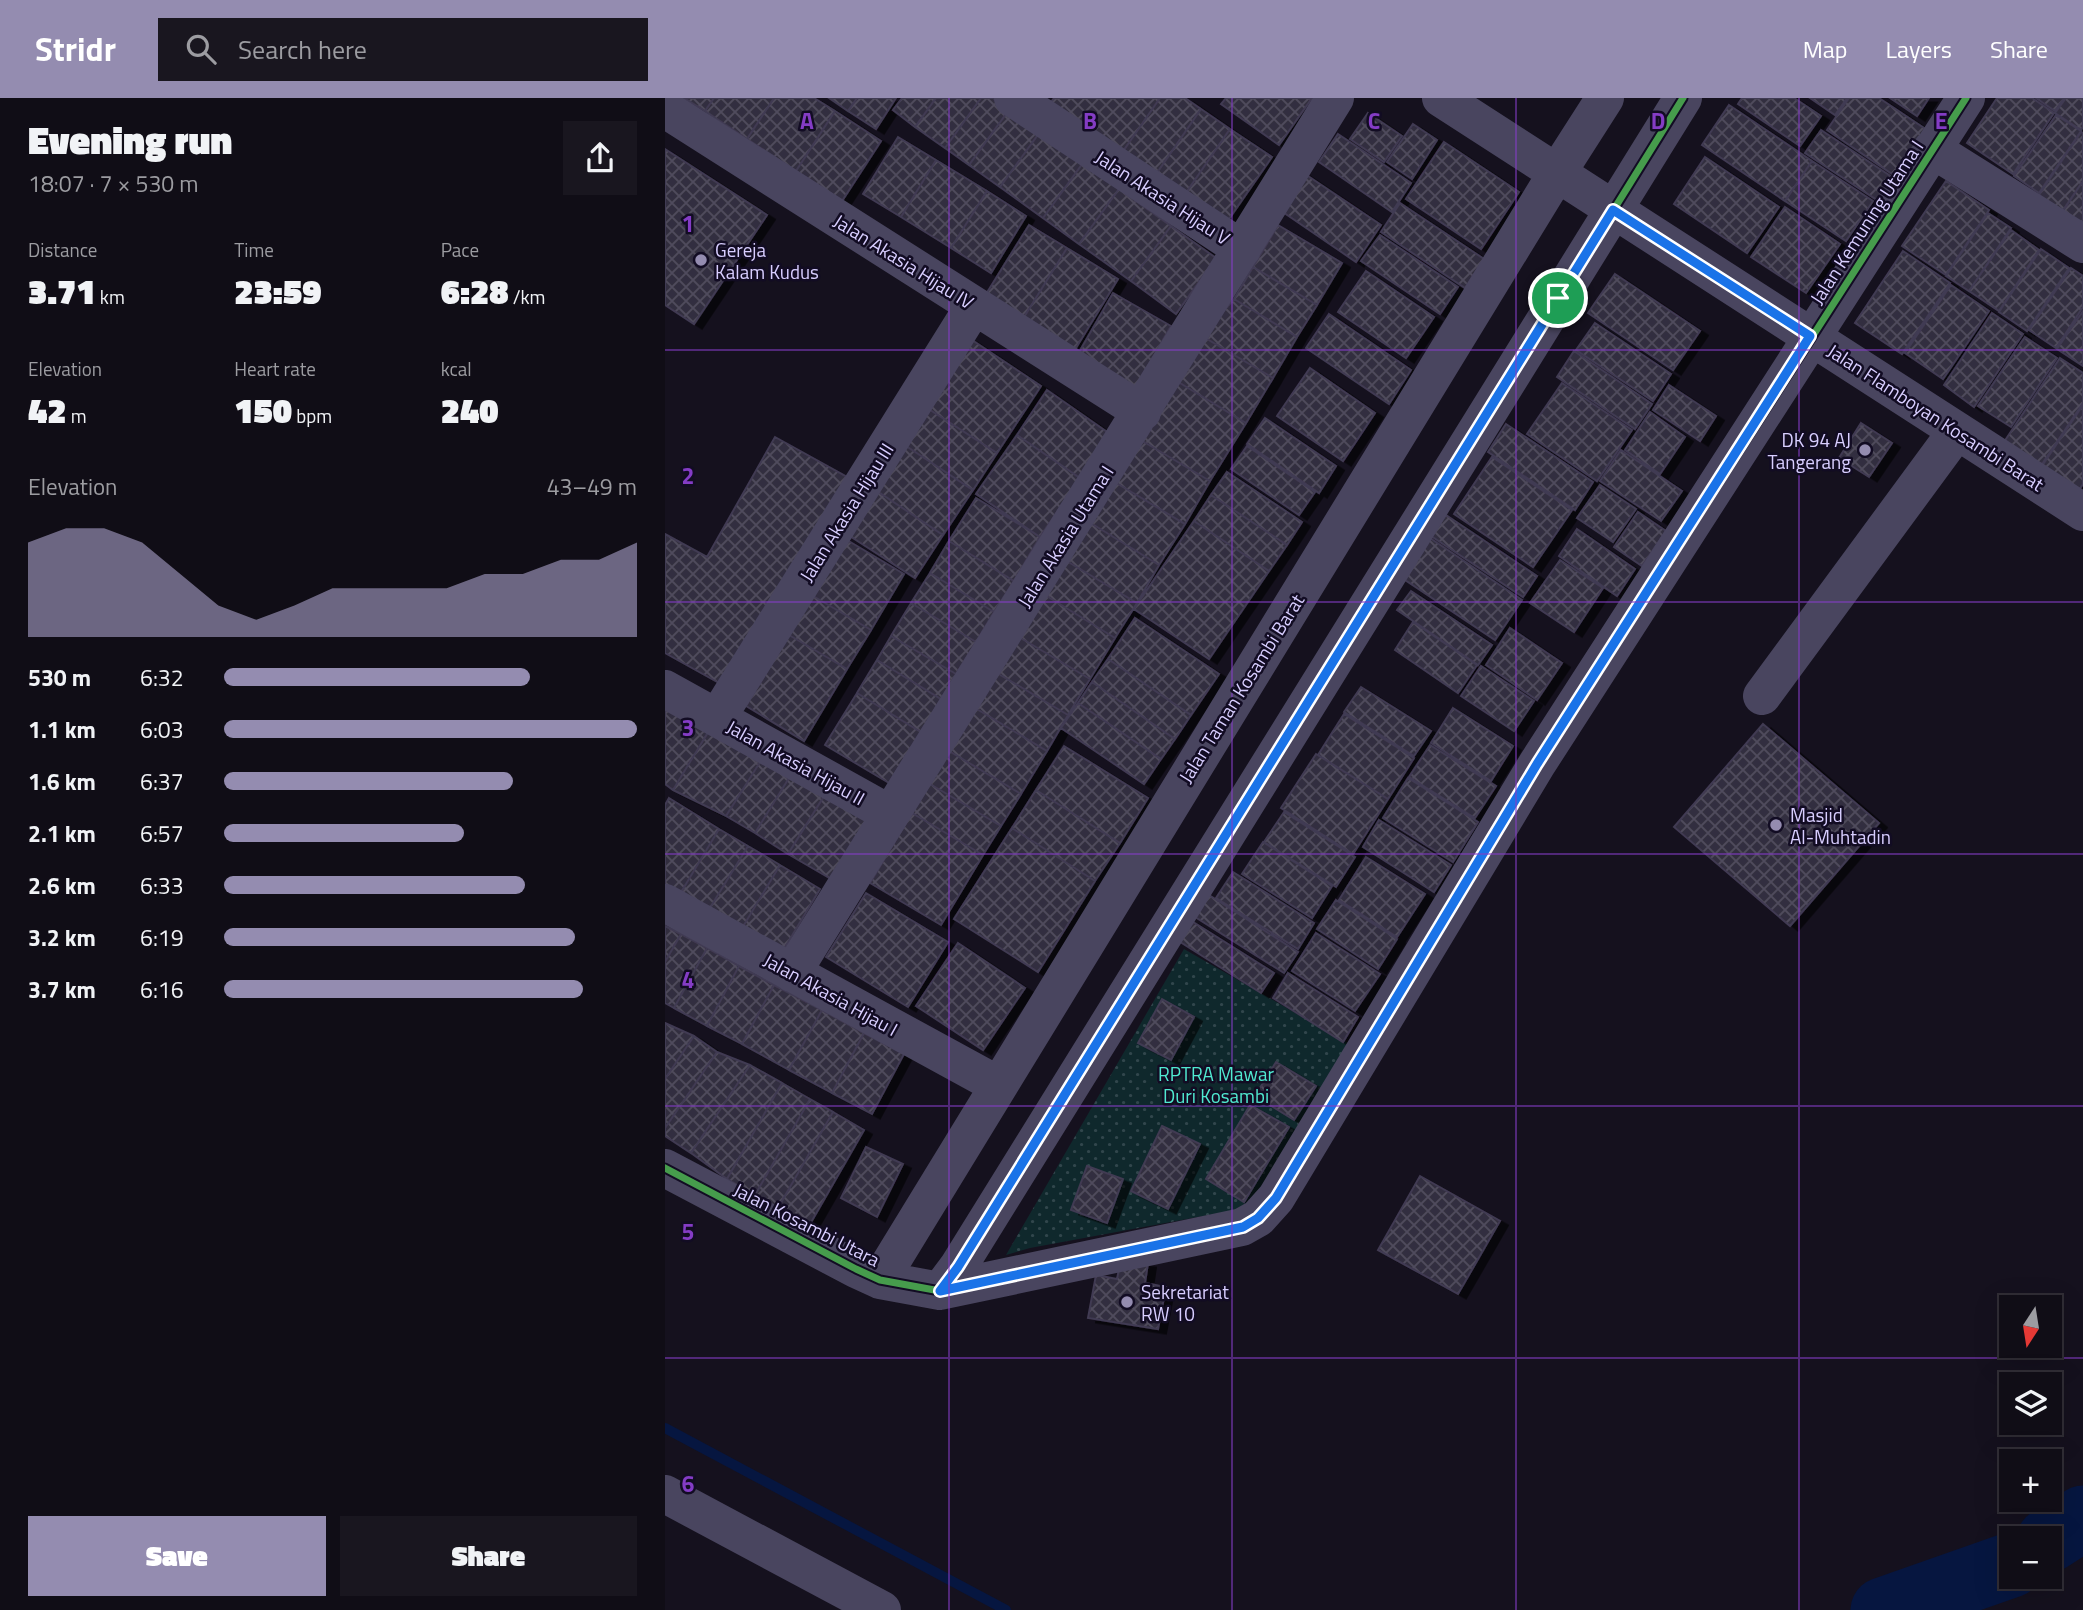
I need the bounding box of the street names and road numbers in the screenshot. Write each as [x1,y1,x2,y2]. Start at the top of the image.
street label: Jalan Kemuning Utama I [1802,134,1930,310]
street label: Jalan Akasia Hijau V [1090,142,1236,252]
street label: Jalan Akasia Hijau IV [828,206,980,316]
street label: Jalan Flamboyan Kosambi Barat [1822,336,2050,498]
street label: Jalan Akasia Hijau III [792,437,900,587]
street label: Jalan Akasia Utama I [1010,459,1120,613]
street label: Jalan Taman Kosambi Barat [1171,588,1311,788]
street label: Jalan Akasia Hijau II [722,712,870,812]
street label: Jalan Akasia Hijau I [759,945,903,1043]
street label: Jalan Kosambi Utara [729,1175,886,1274]

